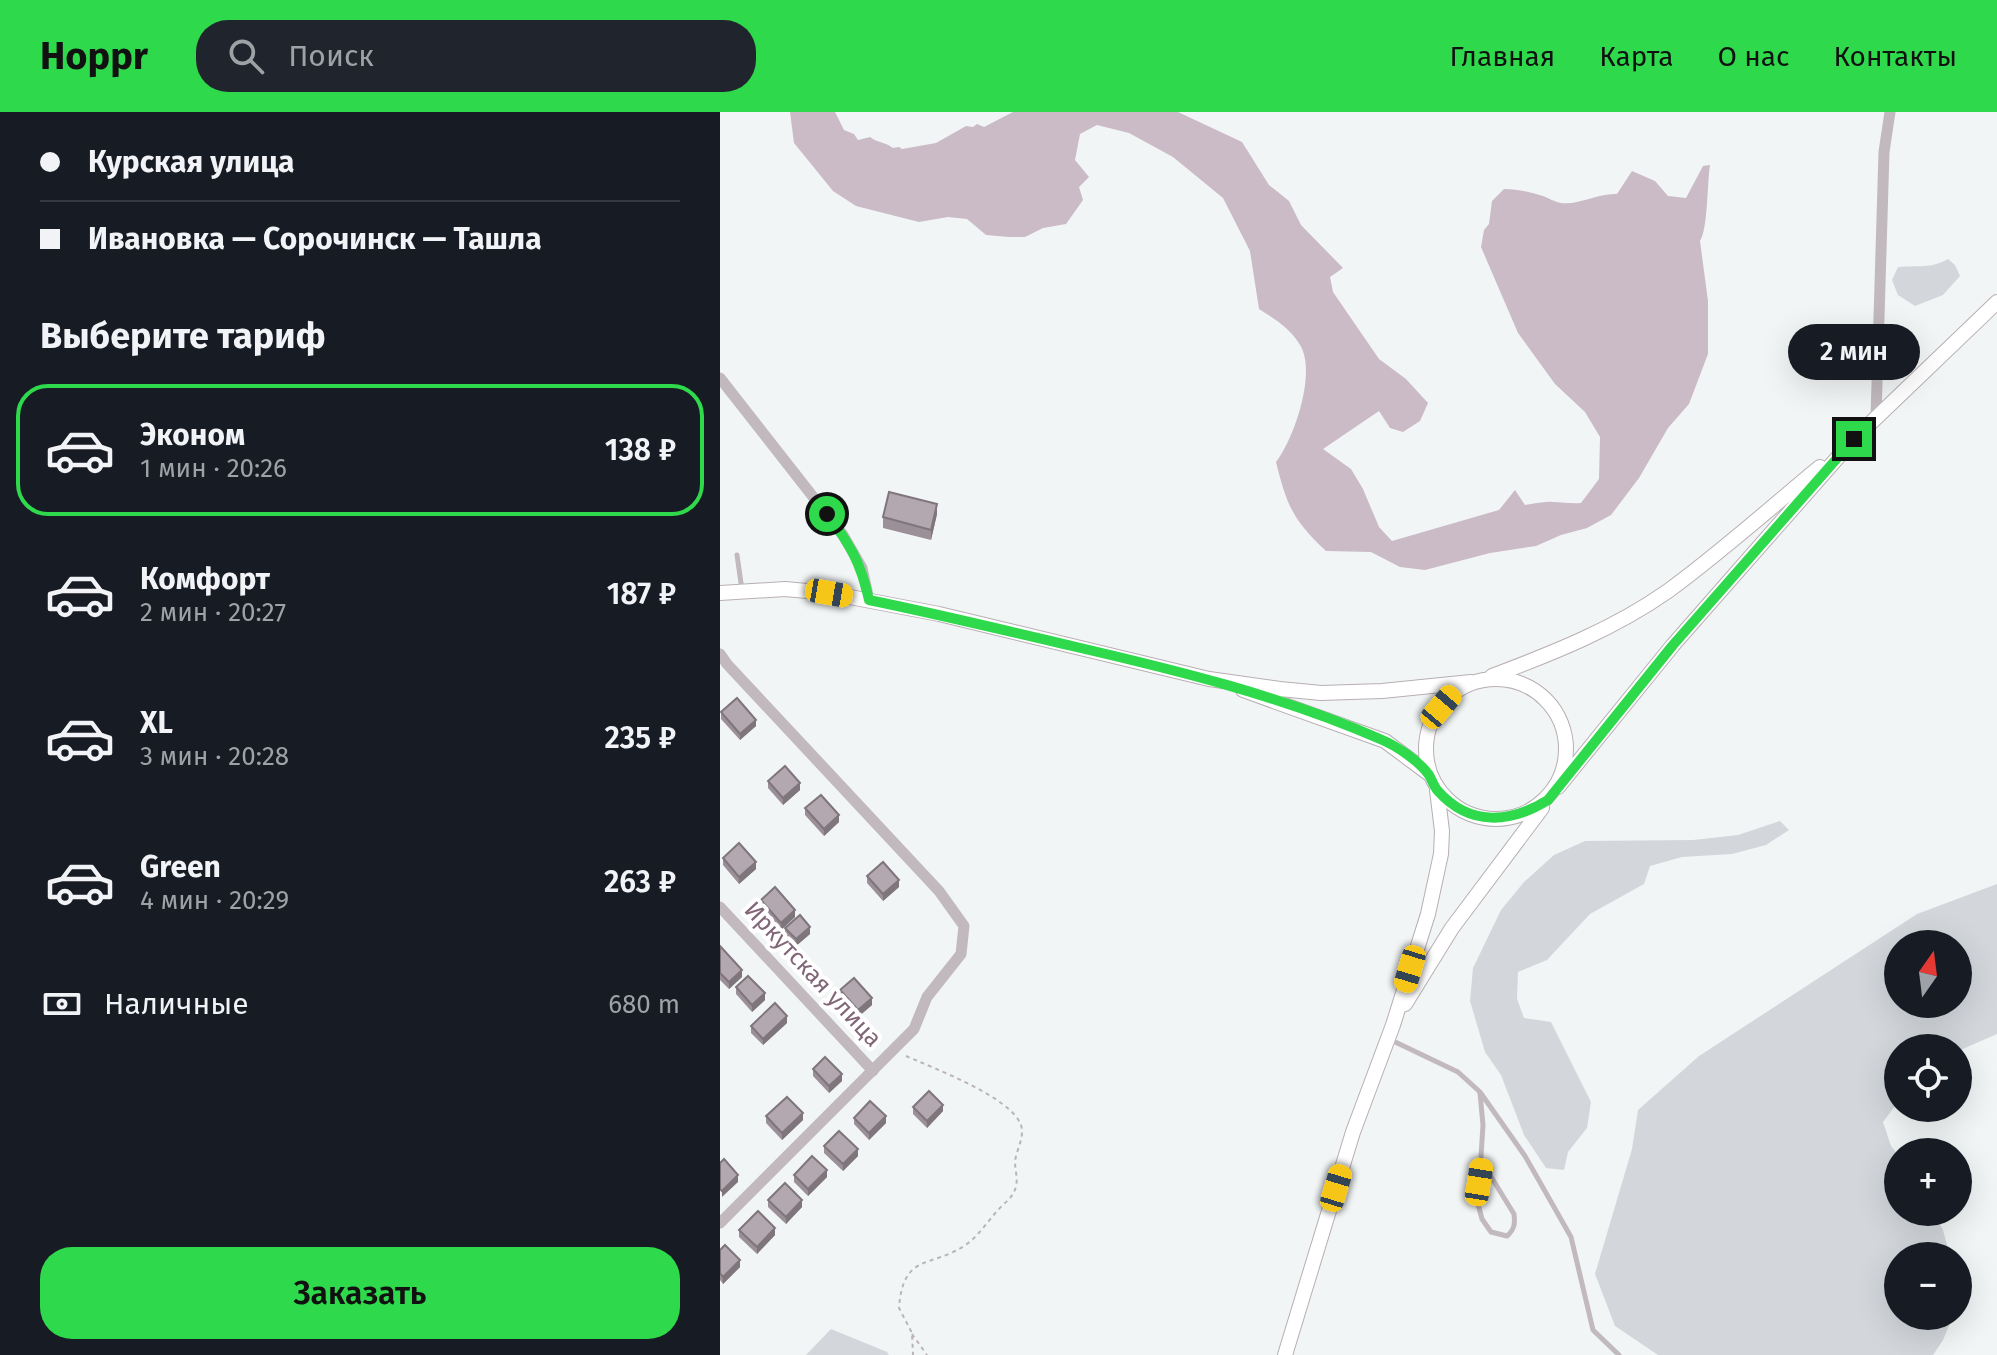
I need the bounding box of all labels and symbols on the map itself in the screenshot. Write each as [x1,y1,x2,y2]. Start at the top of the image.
callout: 2 мин [1788,323,1920,379]
route end [1836,421,1872,457]
route start [809,496,845,532]
car [803,577,855,609]
car [1416,681,1466,733]
street label: Иркутская улица [739,896,887,1052]
north arrow [1884,930,1972,1018]
car [1392,943,1428,995]
car [1463,1156,1495,1208]
car [1318,1162,1354,1214]

